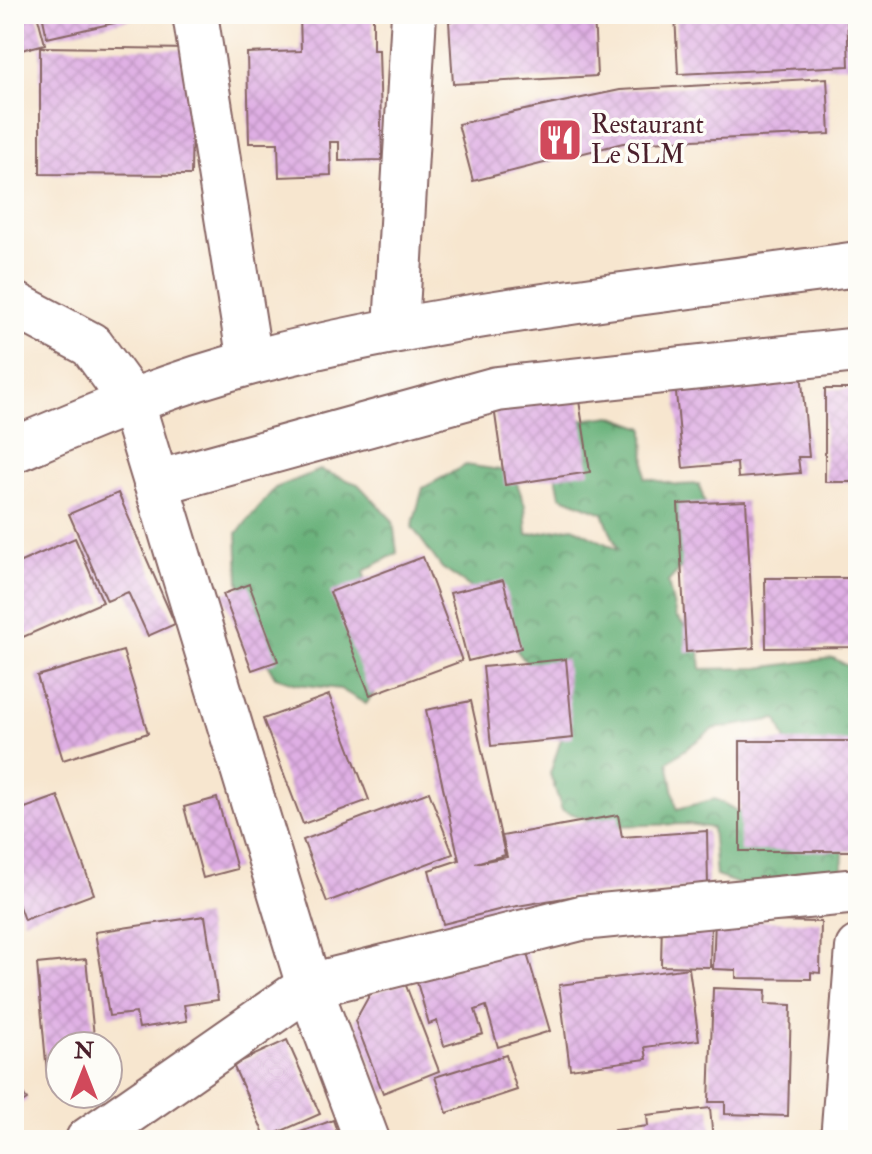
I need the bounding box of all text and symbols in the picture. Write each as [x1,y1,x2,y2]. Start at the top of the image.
place label: Restaurant Le SLM [591,109,704,171]
restaurant icon: Restaurant Le SLM [536,116,584,164]
north arrow [44,1030,124,1110]
text: N [73,1037,94,1065]

